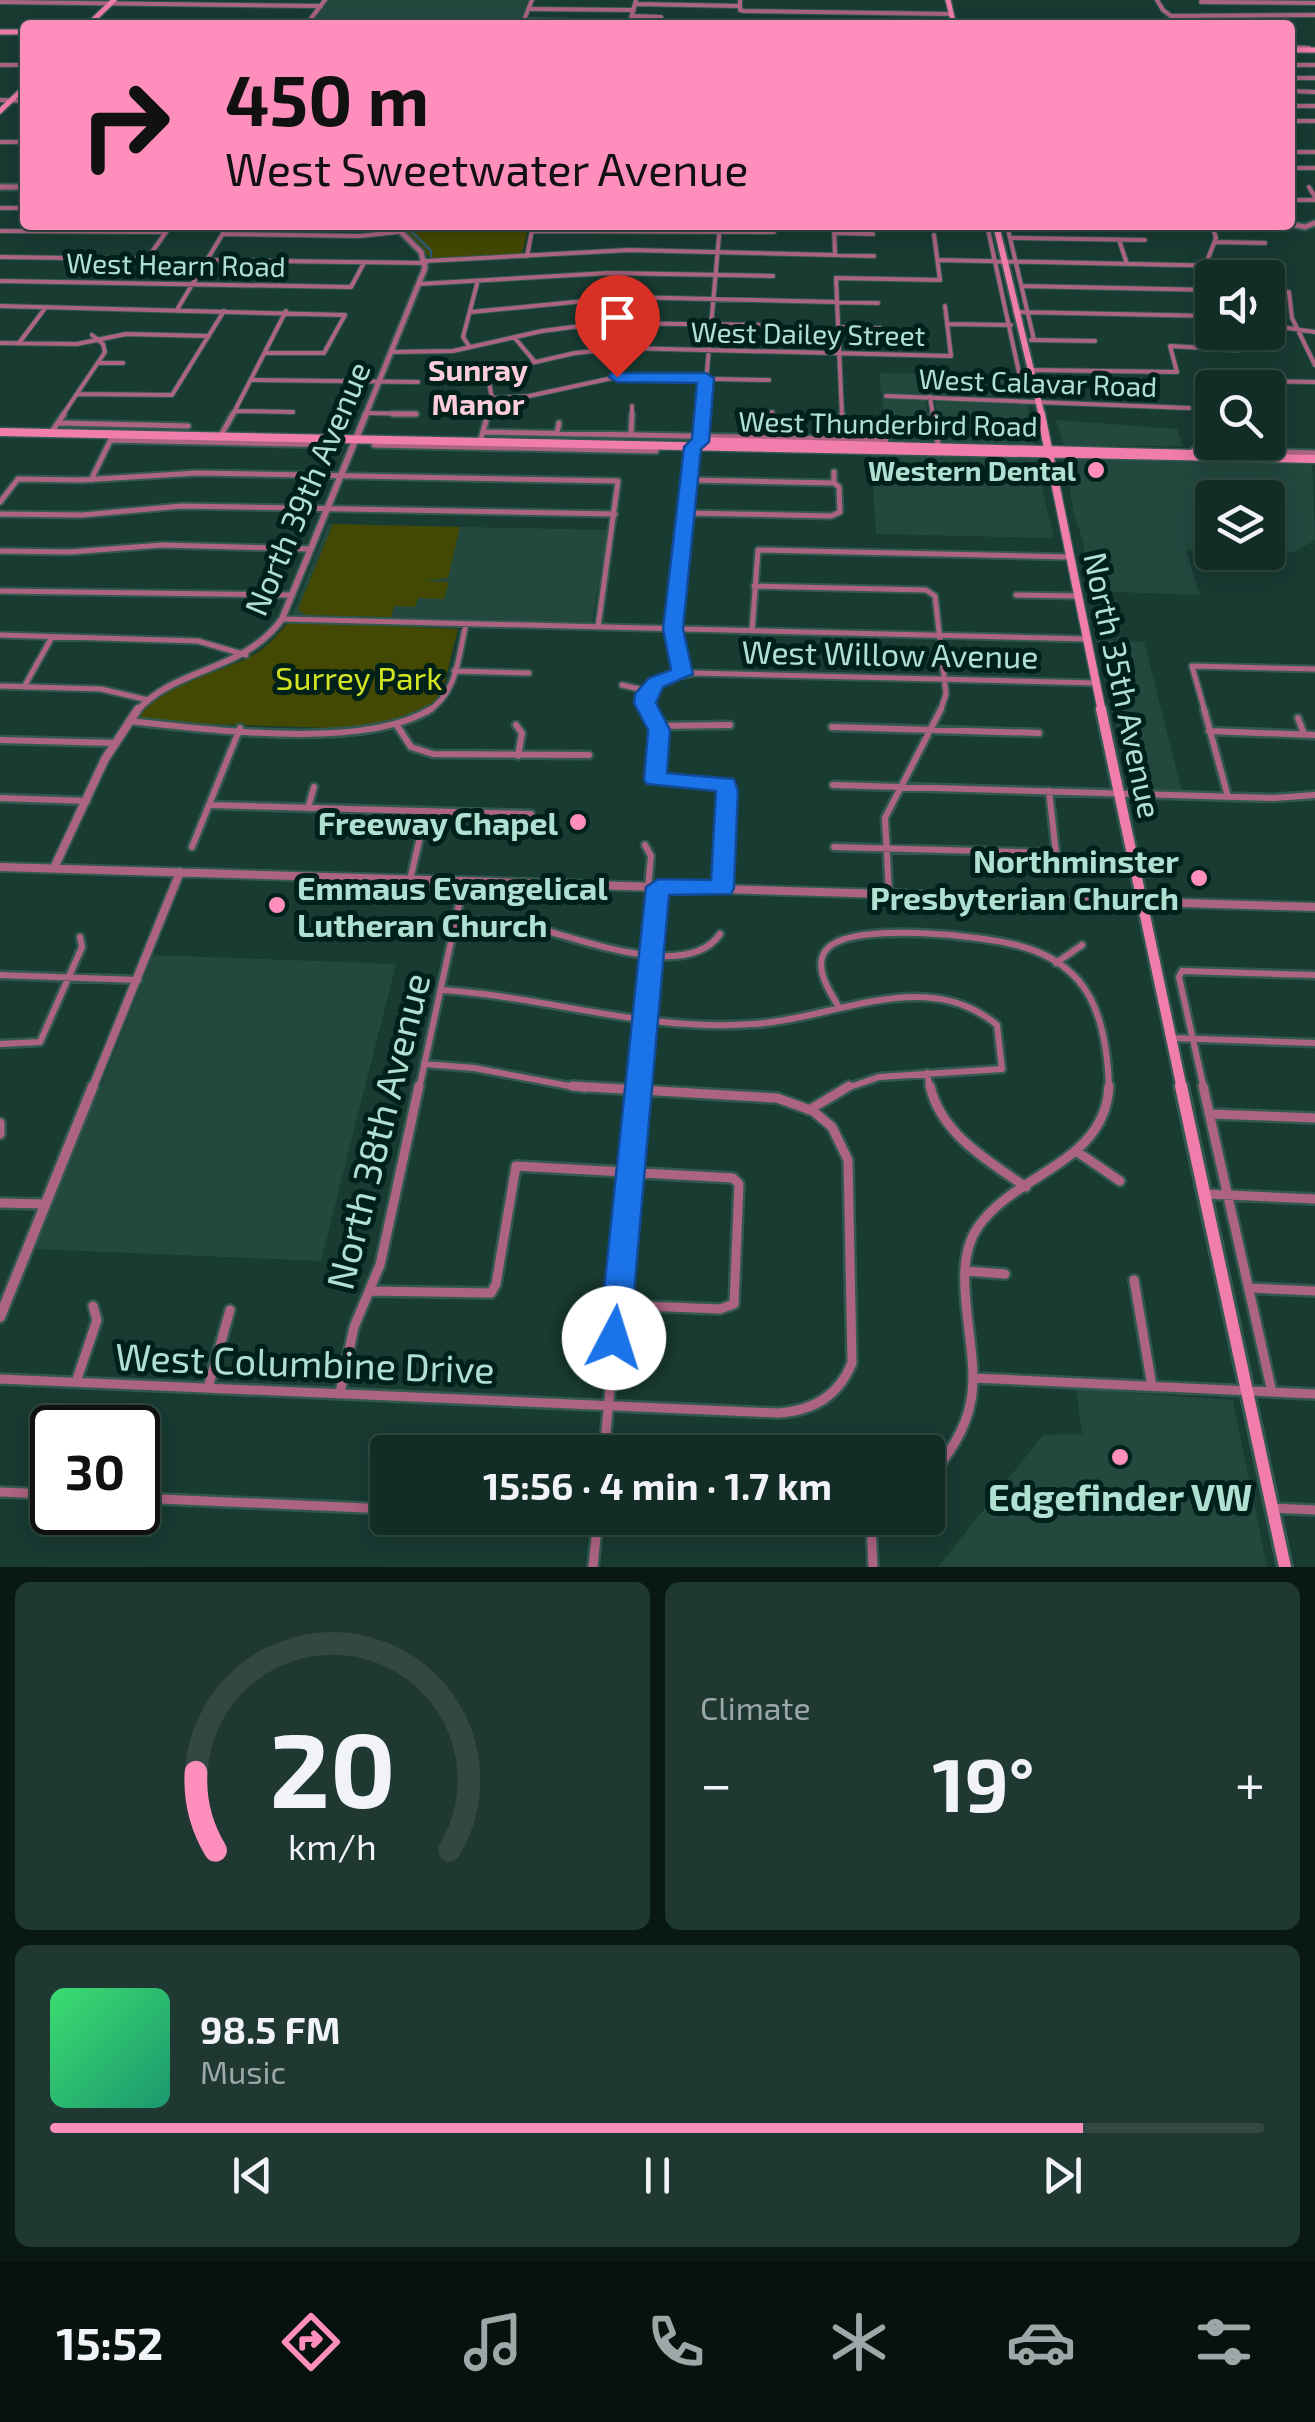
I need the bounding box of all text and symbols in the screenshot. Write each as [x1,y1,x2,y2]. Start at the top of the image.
text: 450 m [225,56,429,140]
icon: right [60,60,190,190]
text: West Sweetwater Avenue [225,141,748,195]
street label: West Hearn Road [66,245,286,283]
map controls [1195,260,1285,570]
button: sound [1195,260,1285,350]
pin [575,275,660,378]
icon: arrive [590,290,645,345]
street label: West Dailey Street [690,314,926,352]
district label: Sunray Manor [428,351,528,421]
street label: North 39th Avenue [235,355,377,621]
street label: West Calavar Road [918,361,1158,403]
button: search [1195,370,1285,460]
street label: West Thunderbird Road [738,403,1038,443]
place label: Western Dental [868,453,1077,487]
marker: Western Dental [1085,459,1107,481]
button: layers [1195,480,1285,570]
street label: North 35th Avenue [1077,549,1171,821]
street label: West Willow Avenue [741,631,1039,675]
park label: Surrey Park [275,658,443,696]
place label: Freeway Chapel [318,803,558,842]
marker: Freeway Chapel [567,811,589,833]
place label: Northminster Presbyterian Church [870,841,1179,917]
marker: Northminster Presbyterian Church [1188,867,1210,889]
place label: Emmaus Evangelical Lutheran Church [297,868,608,943]
marker: Emmaus Evangelical Lutheran Church [266,894,288,916]
street label: North 38th Avenue [315,968,439,1294]
position arrow [562,1286,666,1390]
street label: West Columbine Drive [114,1332,496,1392]
speed limit sign: 30 [30,1405,160,1535]
marker: Edgefinder VW [1109,1446,1131,1468]
text: 15:56 · 4 min · 1.7 km [483,1462,832,1508]
place label: Edgefinder VW [988,1473,1252,1519]
text: Climate [700,1688,811,1726]
text: 20 [269,1704,396,1829]
text: 19° [932,1737,1035,1827]
text: − [700,1749,732,1815]
text: + [1235,1749,1265,1815]
text: km/h [288,1824,377,1867]
text: 98.5 FM [200,2006,341,2052]
text: Music [200,2052,286,2090]
icon: previous [225,2148,280,2203]
icon: pause [630,2148,685,2203]
icon: next [1035,2148,1090,2203]
icon: directions [276,2307,346,2377]
icon: music [458,2307,528,2377]
icon: phone [641,2307,711,2377]
icon: climate [824,2307,894,2377]
icon: car [1006,2307,1076,2377]
icon: filters [1189,2307,1259,2377]
text: 15:52 [56,2315,163,2369]

